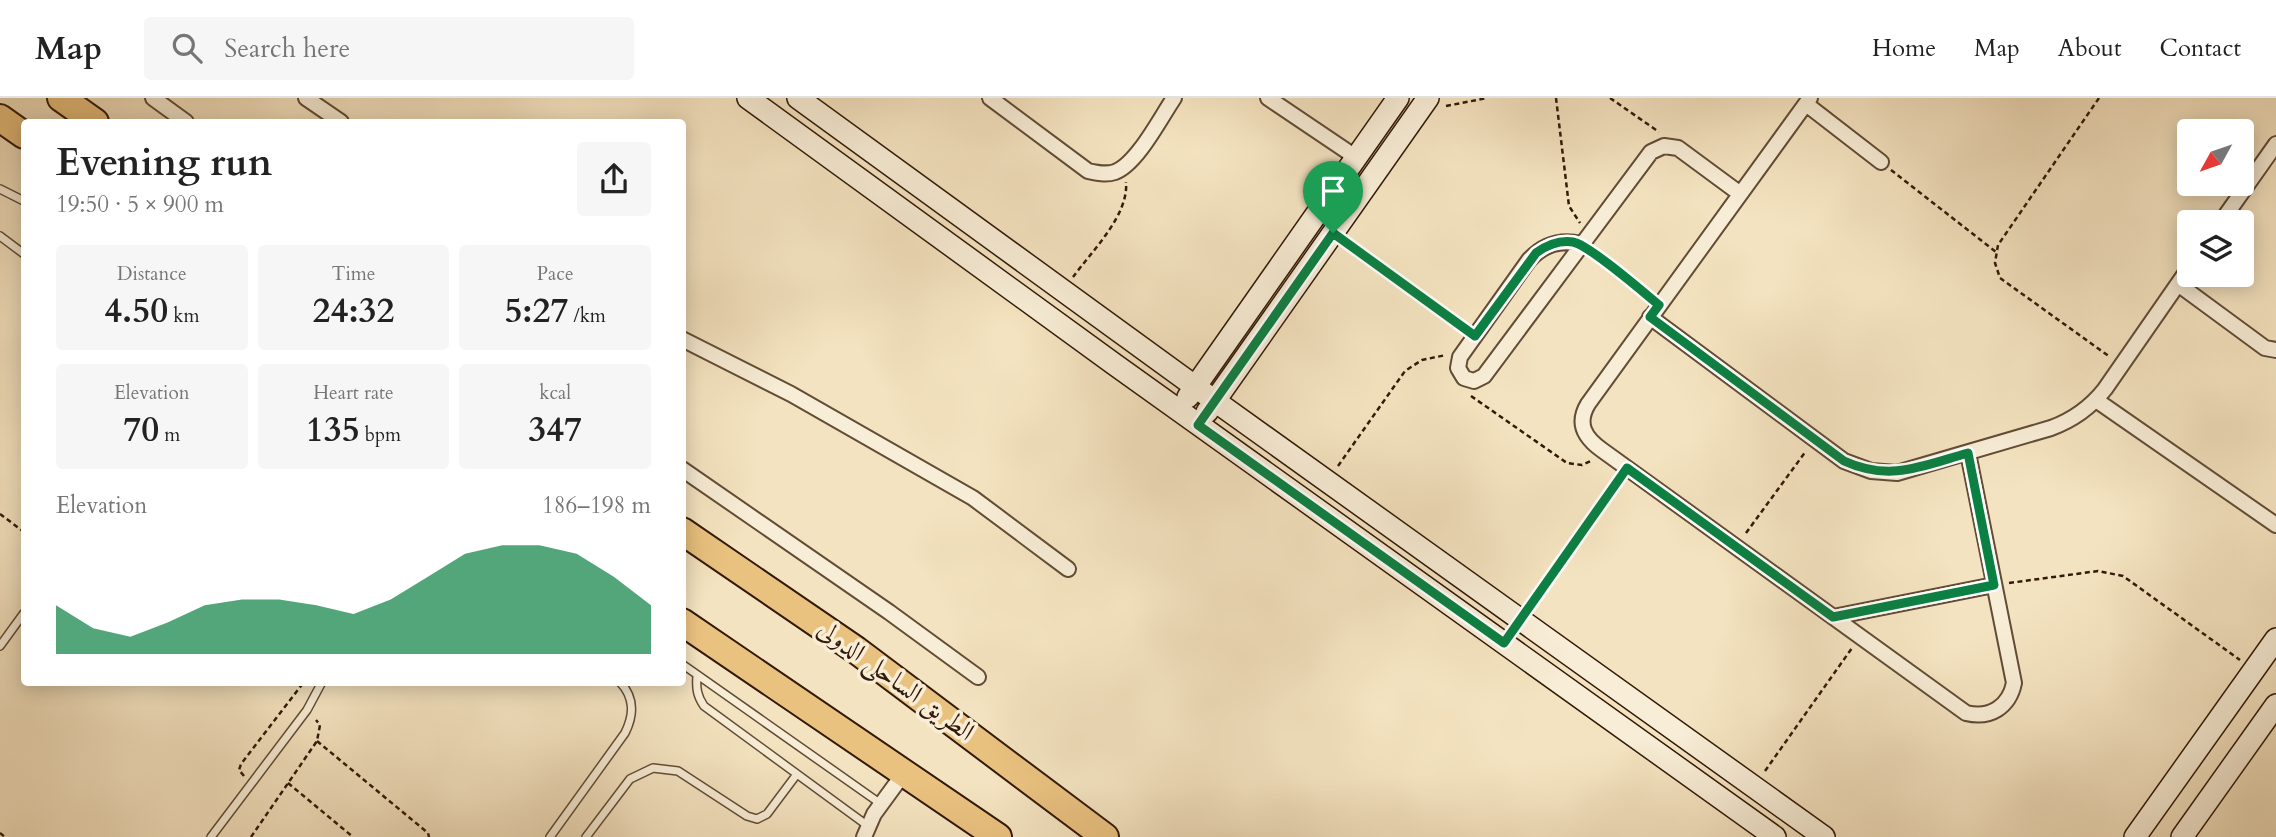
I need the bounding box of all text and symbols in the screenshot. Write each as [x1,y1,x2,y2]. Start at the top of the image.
search box [144,17,634,80]
text: Map [35,26,102,71]
icon: search [168,29,206,67]
text: Search here [224,31,350,66]
text: Home [1872,32,1936,65]
text: Map [1974,32,2020,65]
text: About [2058,32,2122,65]
text: Contact [2160,32,2241,65]
north arrow [2177,119,2254,196]
map controls [2177,119,2254,287]
text: Evening run [56,137,272,189]
button: share [577,142,651,216]
pin [1303,161,1363,233]
icon: arrive [1314,172,1352,210]
text: 19:50 · 5 × 900 m [56,189,224,220]
button: layers [2177,210,2254,287]
text: Distance [117,261,187,287]
text: Time [332,261,375,287]
text: Pace [537,261,574,287]
text: 4.50 [104,287,168,335]
text: 24:32 [313,287,394,335]
text: 5:27 [504,287,568,335]
text: km [168,303,199,329]
text: /km [568,303,606,329]
text: Elevation [114,380,190,406]
text: Heart rate [313,380,394,406]
text: kcal [539,380,571,406]
text: 70 [123,406,159,454]
text: 135 [306,406,360,454]
text: 347 [528,406,582,454]
text: m [159,422,180,448]
text: bpm [360,422,401,448]
text: Elevation [56,490,147,521]
text: 186–198 m [542,490,651,521]
street label: الطريق الساحلى الدولى [810,611,982,750]

